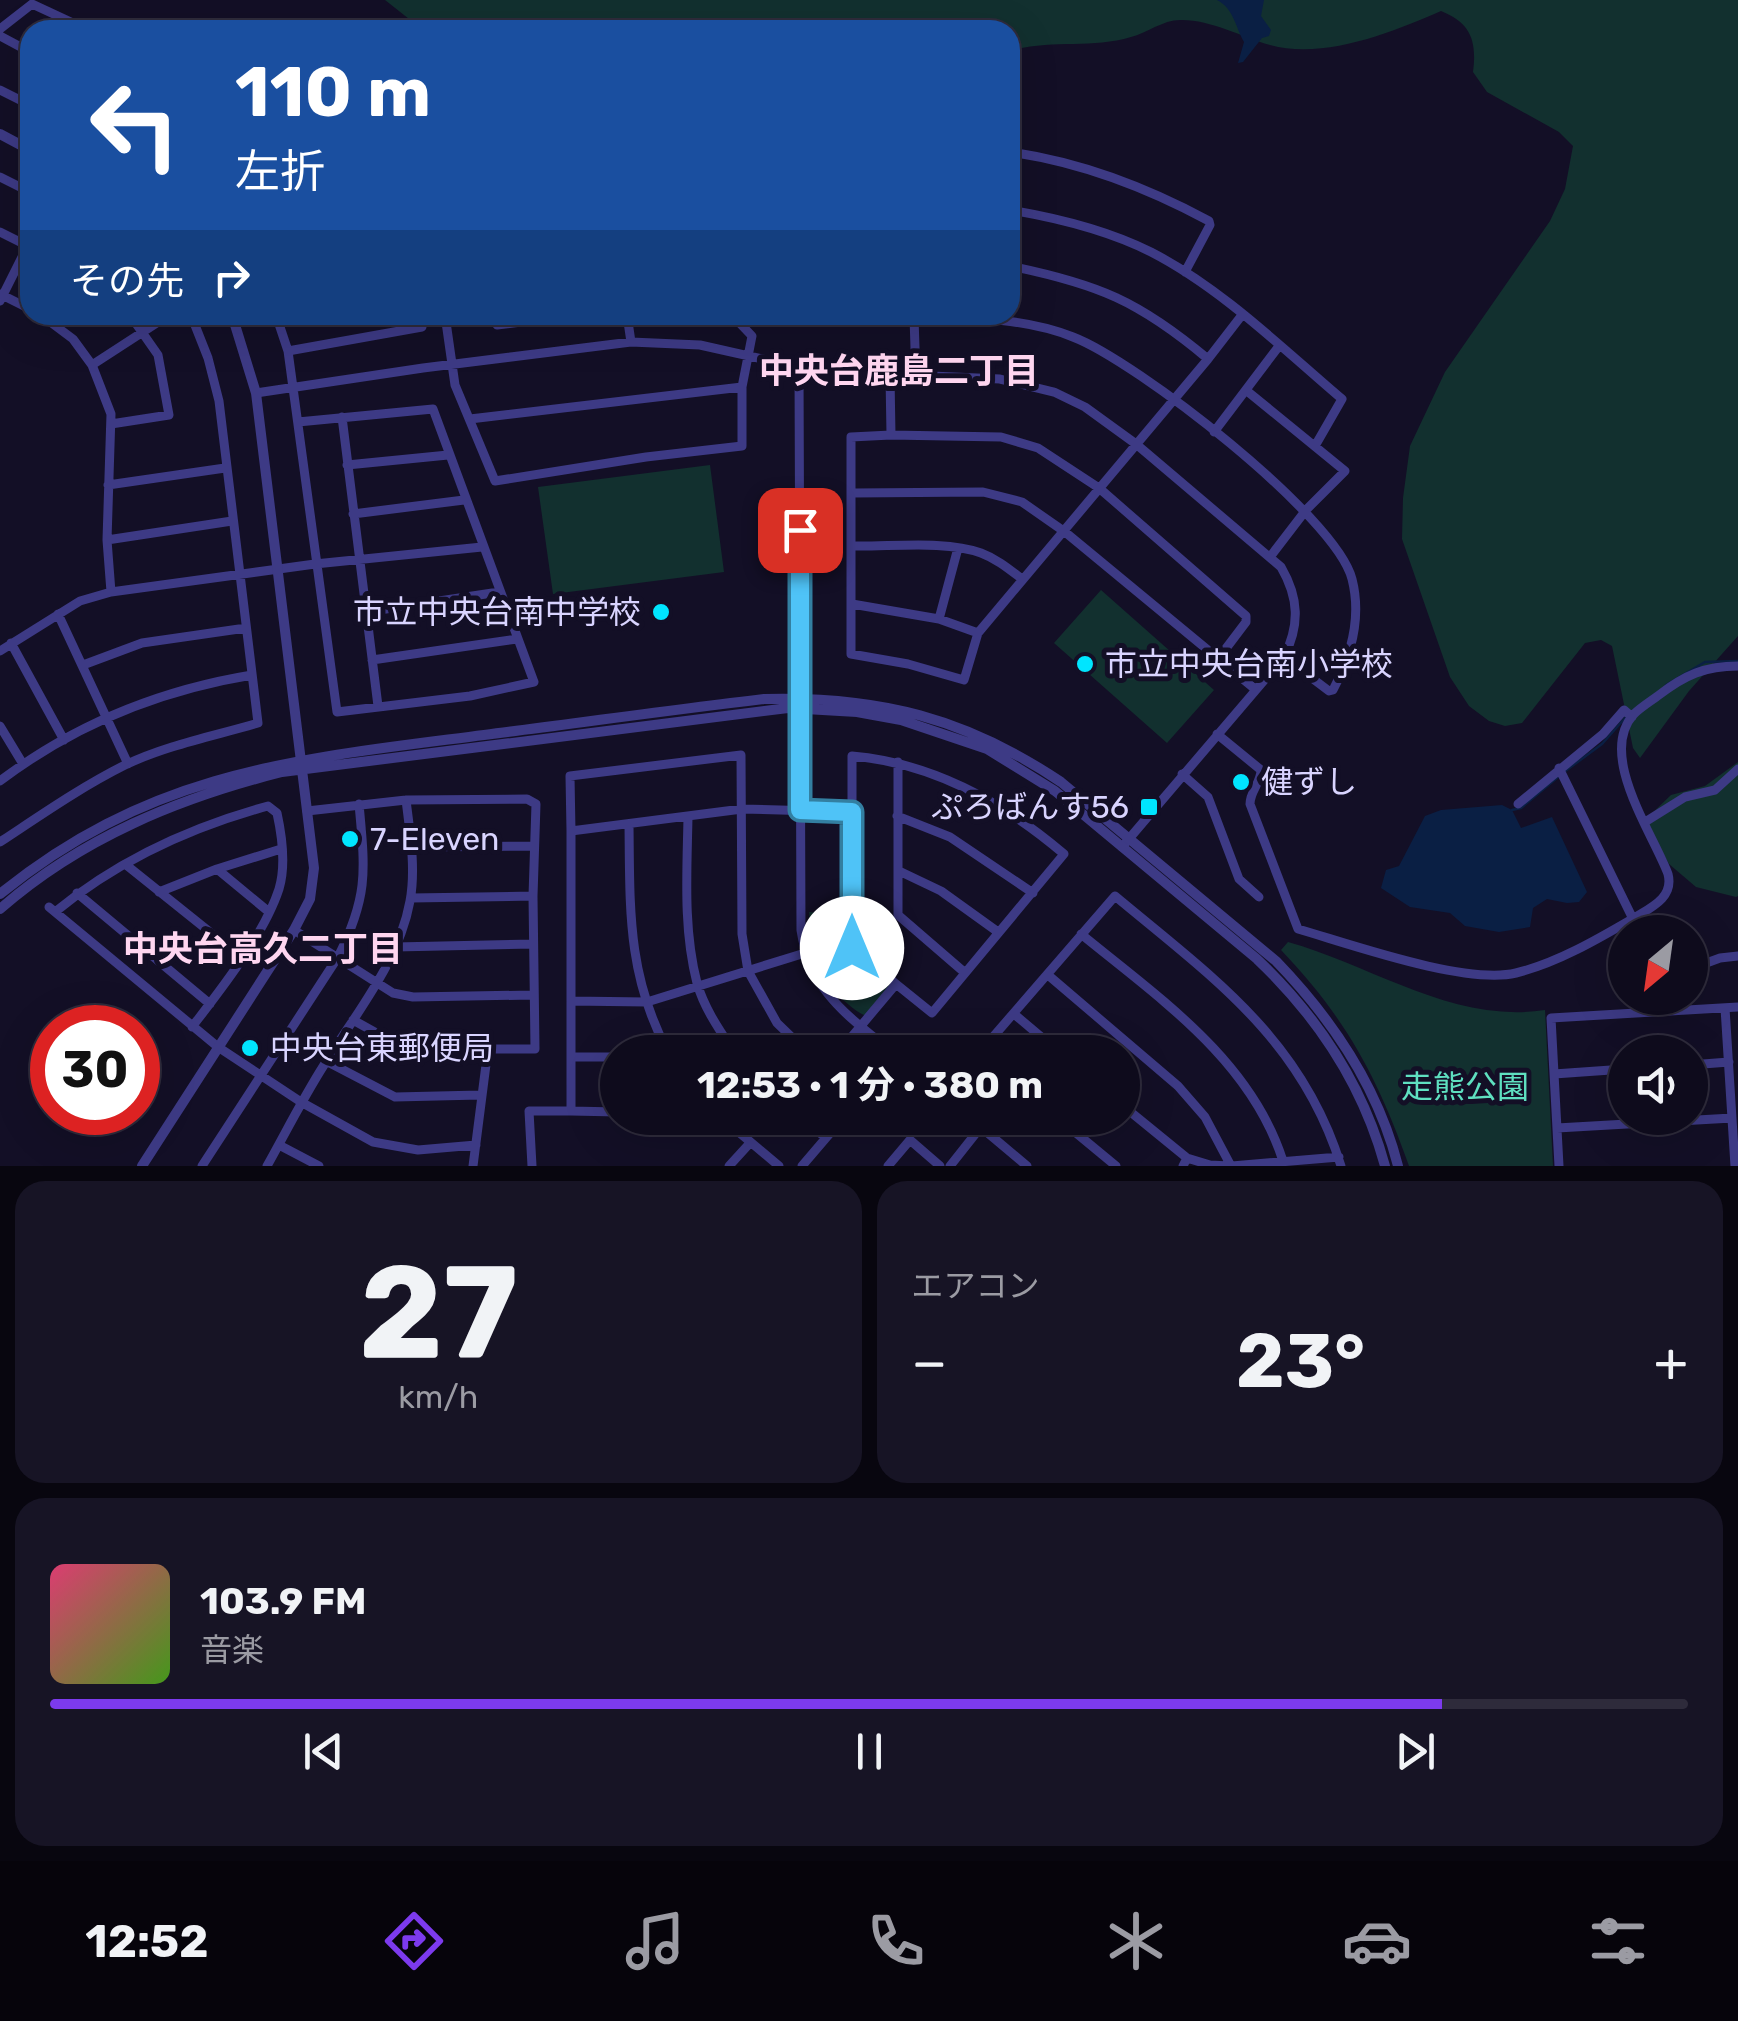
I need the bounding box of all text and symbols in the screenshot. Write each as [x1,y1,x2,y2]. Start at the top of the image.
text: 110 m [235,51,431,134]
icon: left [70,60,200,190]
text: 左折 [235,145,325,198]
icon: right [204,250,259,305]
text: その先 [70,258,184,304]
district label: 中央台鹿島二丁目 [759,350,1039,392]
pin [758,488,843,573]
icon: arrive [773,503,828,558]
place label: 市立中央台南中学校 [353,593,641,631]
marker: 市立中央台南中学校 [650,601,672,623]
place label: 市立中央台南小学校 [1105,645,1393,683]
marker: 市立中央台南小学校 [1074,653,1096,675]
place label: 健ずし [1261,763,1357,801]
marker: 健ずし [1230,771,1252,793]
place label: ぷろばんす56 [931,788,1129,826]
marker: ぷろばんす56 [1138,796,1160,818]
place label: 7-Eleven [370,820,500,858]
marker: 7-Eleven [339,828,361,850]
position arrow [800,896,904,1000]
north arrow [1608,915,1708,1015]
map controls [1608,915,1708,1135]
district label: 中央台高久二丁目 [123,928,403,970]
speed limit sign: 30 [30,1005,160,1135]
place label: 中央台東郵便局 [270,1029,494,1067]
button: sound [1608,1035,1708,1135]
marker: 中央台東郵便局 [239,1037,261,1059]
text: 12:53 · 1 分 · 380 m [697,1062,1043,1108]
park label: 走熊公園 [1401,1068,1529,1106]
text: 27 [359,1235,518,1390]
text: エアコン [912,1267,1040,1305]
text: 23° [1236,1317,1365,1406]
text: − [912,1330,947,1395]
text: + [1654,1330,1688,1395]
text: km/h [398,1378,478,1416]
text: 103.9 FM [200,1578,366,1624]
text: 音楽 [200,1631,264,1669]
icon: previous [296,1724,351,1779]
icon: pause [842,1724,897,1779]
icon: next [1388,1724,1443,1779]
icon: directions [379,1906,449,1976]
icon: music [620,1906,690,1976]
icon: phone [861,1906,931,1976]
icon: climate [1101,1906,1171,1976]
icon: car [1342,1906,1412,1976]
icon: filters [1583,1906,1653,1976]
text: 12:52 [85,1915,208,1968]

